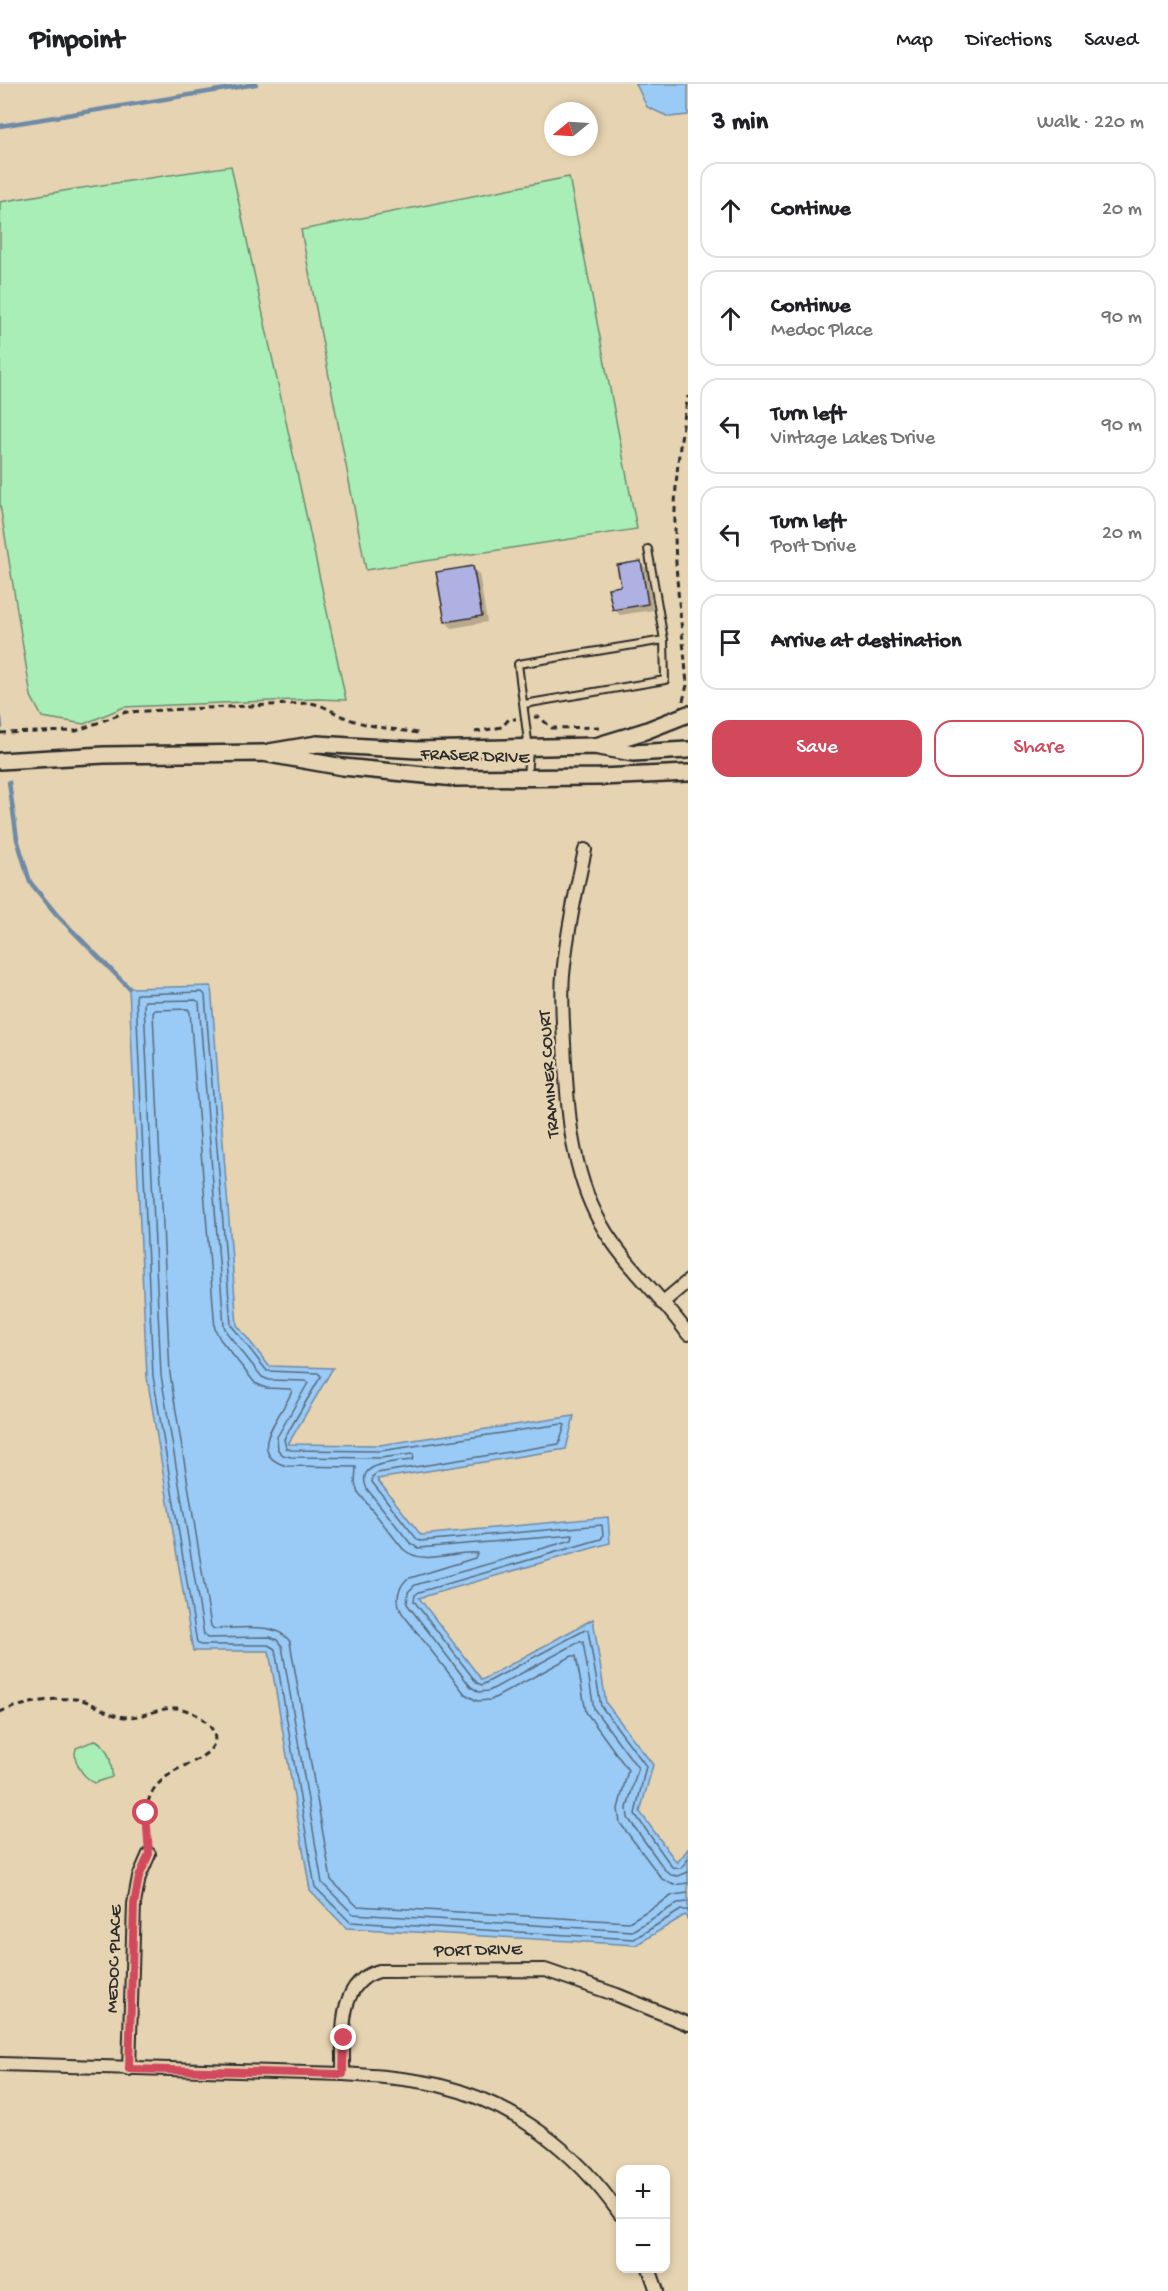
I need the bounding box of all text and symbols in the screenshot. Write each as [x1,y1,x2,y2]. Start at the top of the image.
text: Pinpoint [30,25,124,58]
text: Map [896,29,933,54]
text: Directions [966,29,1051,54]
text: Saved [1084,29,1138,54]
north arrow [544,102,598,156]
text: 3 min [712,108,768,139]
text: Walk · 220 m [1037,112,1144,135]
icon: ahead [714,194,747,227]
text: Continue [771,197,851,223]
text: 20 m [1102,199,1142,222]
text: Continue [771,294,851,320]
icon: ahead [714,302,747,335]
text: 90 m [1102,307,1142,330]
text: Medoc Place [771,320,873,343]
text: Turn left [771,402,845,428]
icon: left [714,410,747,443]
text: 90 m [1102,415,1142,438]
text: Vintage Lakes Drive [771,428,935,451]
text: Turn left [771,510,845,536]
icon: left [714,518,747,551]
text: 20 m [1102,523,1142,546]
text: Port Drive [771,536,856,559]
icon: arrive [714,626,747,659]
text: Arrive at destination [771,629,961,655]
button: Save [712,720,922,777]
button: Share [934,720,1144,777]
street label: FRASER DRIVE [419,745,531,769]
street label: TRAMINER COURT [535,1008,565,1139]
route start [132,1799,158,1825]
street label: MEDOC PLACE [103,1904,127,2014]
street label: PORT DRIVE [433,1940,523,1962]
route end [330,2024,356,2050]
map controls [616,2165,670,2273]
button: + [616,2165,670,2219]
button: − [616,2219,670,2273]

